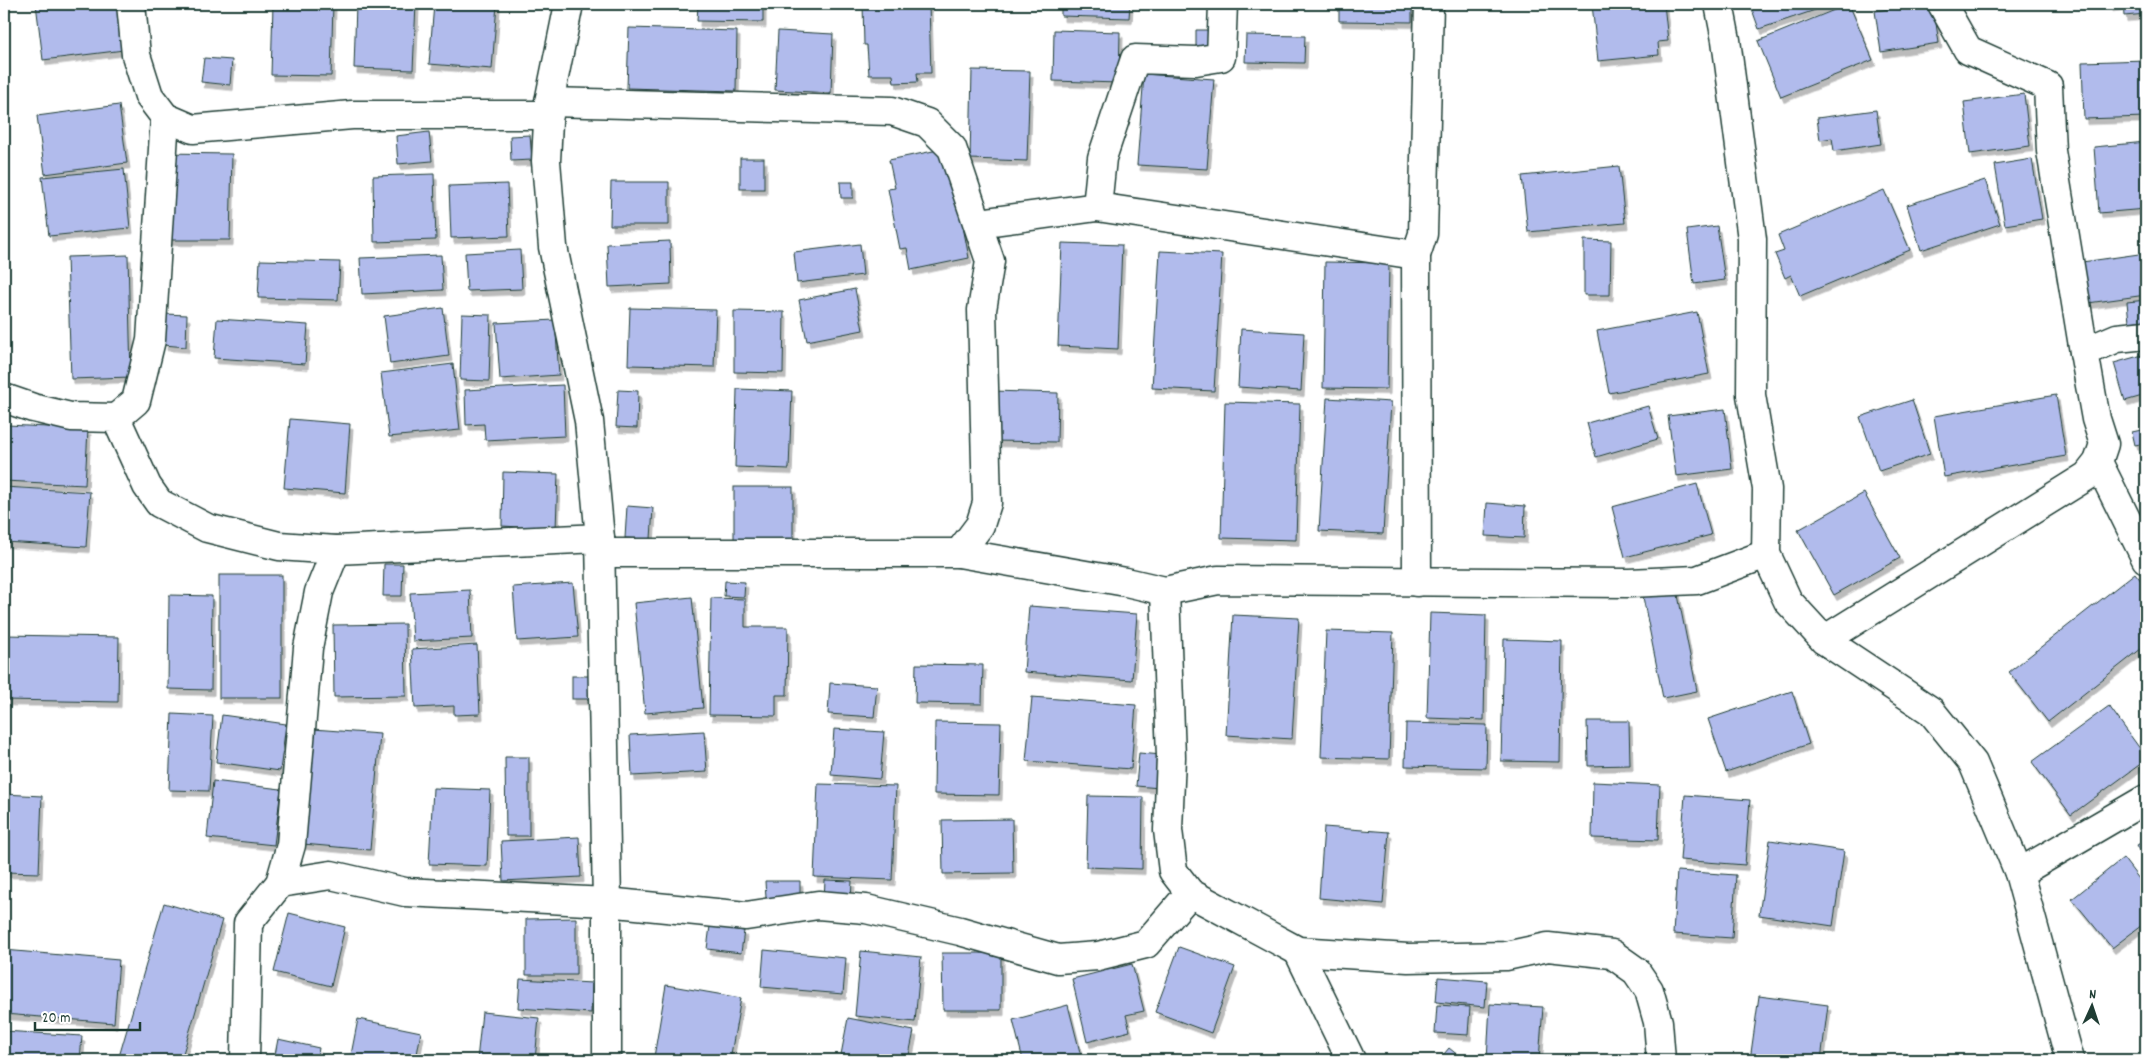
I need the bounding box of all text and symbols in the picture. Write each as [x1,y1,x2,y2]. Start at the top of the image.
north arrow [2068,982,2118,1032]
text: N [2089,985,2097,1005]
scale bar [35,999,140,1031]
text: 20 m [42,1008,70,1030]

